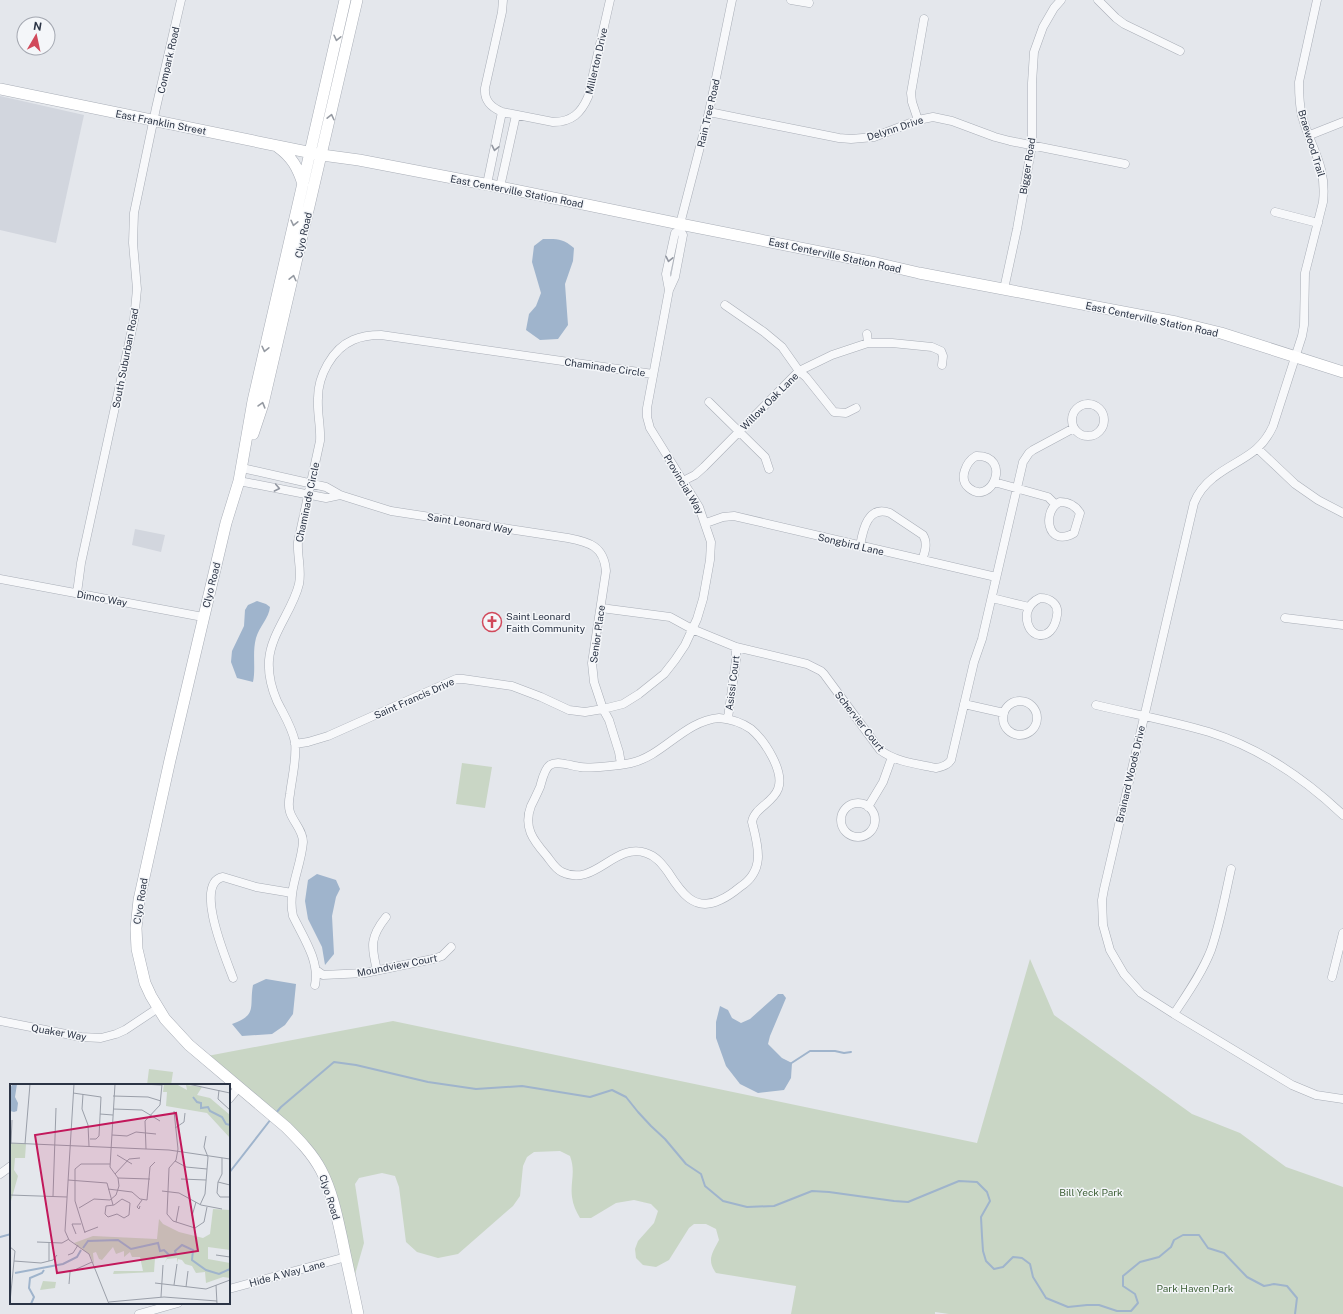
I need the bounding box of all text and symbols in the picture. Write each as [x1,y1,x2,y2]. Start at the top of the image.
north arrow [16,16,56,56]
text: N [32,20,43,33]
street label: Compark Road [154,25,182,95]
street label: Millerton Drive [583,26,610,95]
one-way arrow [333,34,342,41]
street label: Rain Tree Road [694,78,722,148]
street label: East Franklin Street [115,107,208,137]
street label: Braewood Trail [1296,108,1328,178]
street label: Delynn Drive [865,113,925,143]
one-way arrow [326,114,334,120]
street label: Bigger Road [1017,137,1037,195]
one-way arrow [491,145,500,151]
street label: East Centerville Station Road [449,172,585,210]
street label: Clyo Road [292,211,314,259]
one-way arrow [291,220,299,226]
street label: East Centerville Station Road [768,235,902,275]
one-way arrow [666,256,674,262]
one-way arrow [288,275,296,281]
street label: East Centerville Station Road [1085,299,1219,339]
street label: South Suburban Road [109,307,141,409]
one-way arrow [261,346,270,353]
street label: Chaminade Circle [564,355,647,379]
street label: Willow Oak Lane [738,369,801,432]
one-way arrow [257,401,266,408]
street label: Provincial Way [661,452,707,517]
street label: Chaminade Circle [293,460,321,543]
one-way arrow [274,484,281,492]
street label: Saint Leonard Way [426,510,514,536]
street label: Songbird Lane [817,531,886,558]
street label: Clyo Road [200,561,222,609]
street label: Dimco Way [76,588,129,608]
street label: Senior Place [587,604,607,664]
place label: Saint Leonard Faith Community [506,610,586,634]
church icon: Saint Leonard Faith Community [481,611,503,633]
street label: Asissi Court [723,655,741,711]
street label: Saint Francis Drive [372,675,456,721]
street label: Schervier Court [833,689,887,754]
street label: Brainard Woods Drive [1113,724,1147,824]
street label: Clyo Road [130,877,150,925]
street label: Moundview Court [356,951,438,979]
street label: Quaker Way [30,1021,88,1043]
inset map [10,1084,230,1304]
street label: Clyo Road [317,1173,343,1221]
park label: Bill Yeck Park [1059,1186,1123,1198]
street label: Hide A Way Lane [248,1257,327,1289]
park label: Park Haven Park [1157,1282,1234,1294]

